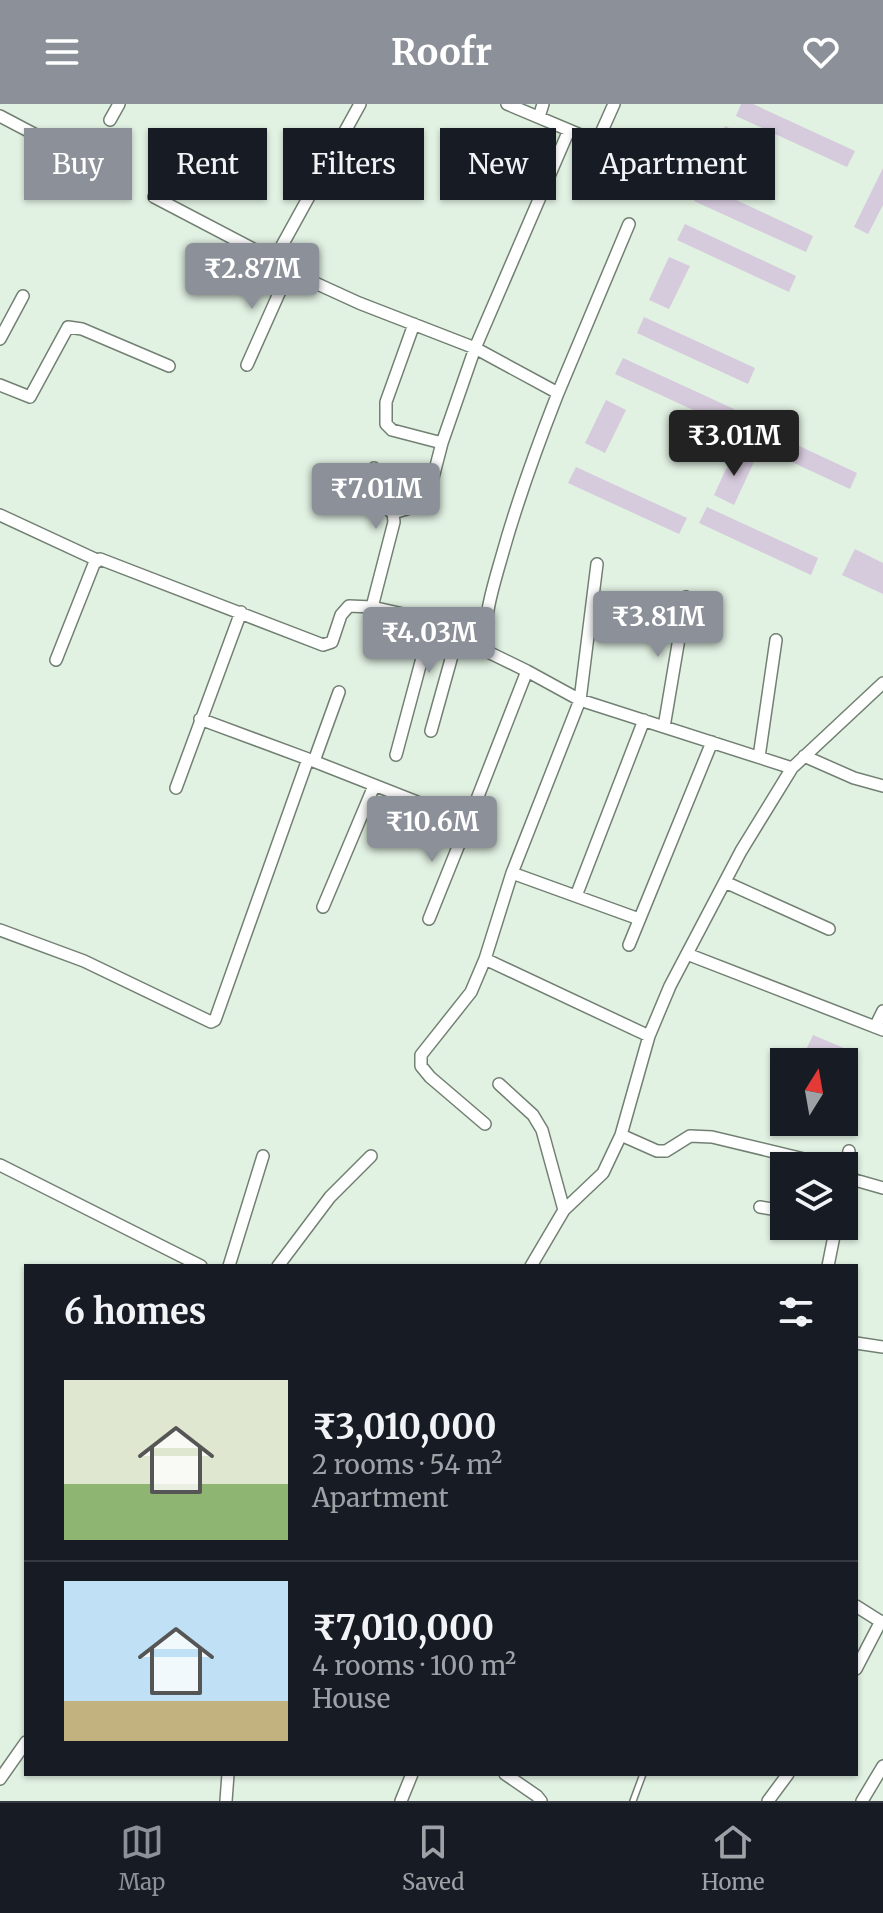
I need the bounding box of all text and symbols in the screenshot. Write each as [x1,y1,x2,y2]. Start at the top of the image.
icon: menu [40,30,84,74]
text: Roofr [391,30,492,75]
icon: heart [799,30,843,74]
chip: Buy [24,128,132,200]
chip: Rent [148,128,267,200]
chip: Filters [283,128,424,200]
chip: New [440,128,556,200]
chip: Apartment [572,128,775,200]
pin: ₹2.87M [187,243,317,311]
text: ₹2.87M [203,252,301,285]
pin: ₹3.01M [669,410,799,478]
text: ₹3.01M [687,419,781,452]
pin: ₹7.01M [311,463,441,531]
text: ₹7.01M [330,472,422,505]
pin: ₹3.81M [593,591,723,659]
text: ₹3.81M [611,600,705,633]
pin: ₹4.03M [364,607,494,675]
text: ₹4.03M [381,616,477,649]
pin: ₹10.6M [367,796,497,864]
text: ₹10.6M [385,805,479,838]
north arrow [770,1048,858,1136]
map controls [770,1048,858,1240]
button: layers [770,1152,858,1240]
icon: filters [774,1290,818,1334]
text: 6 homes [64,1291,206,1333]
text: ₹3,010,000 [312,1406,496,1448]
icon: home [128,1412,224,1508]
text: 2 rooms · 54 m² [312,1448,502,1481]
text: Apartment [312,1481,449,1514]
text: ₹7,010,000 [312,1607,494,1649]
icon: home [128,1613,224,1709]
text: 4 rooms · 100 m² [312,1649,516,1682]
text: House [312,1682,390,1715]
tab: Map [118,1820,165,1896]
tab: Saved [402,1820,464,1896]
tab: Home [701,1820,765,1896]

